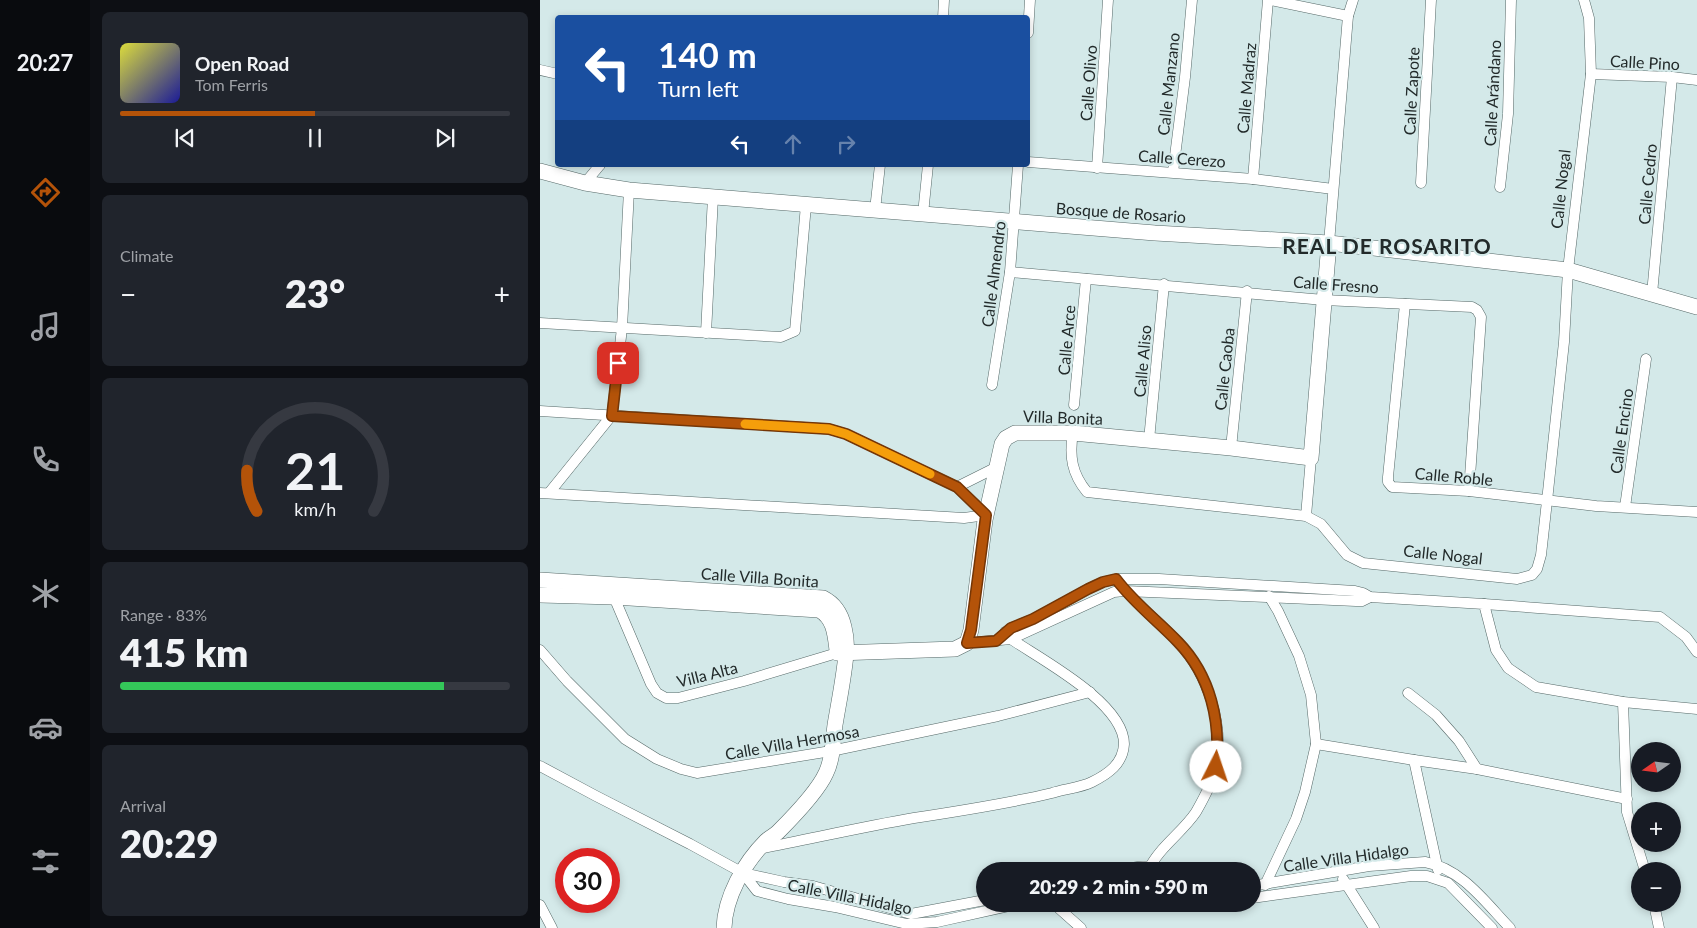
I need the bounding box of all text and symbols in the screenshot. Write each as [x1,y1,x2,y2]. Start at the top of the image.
street label: Calle Manzano [1153,32,1183,136]
text: 140 m [658,33,757,75]
icon: left [575,35,640,100]
street label: Calle Arándano [1480,39,1504,147]
street label: Calle Madraz [1233,42,1259,134]
street label: Calle Olivo [1076,44,1100,122]
street label: Calle Zapote [1399,46,1423,136]
text: 20:27 [17,49,73,76]
street label: Calle Pino [1609,51,1681,73]
text: Open Road [195,52,289,75]
text: Tom Ferris [195,75,268,94]
text: Turn left [658,75,739,102]
icon: previous [171,124,199,152]
icon: pause [301,124,329,152]
icon: next [431,124,459,152]
icon: left [726,130,754,158]
icon: ahead [779,130,807,158]
icon: right [832,130,860,158]
street label: Calle Cedro [1634,143,1660,225]
street label: Calle Cerezo [1138,145,1226,171]
street label: Calle Nogal [1546,148,1574,230]
icon: directions [28,175,63,210]
street label: Bosque de Rosario [1055,198,1187,226]
street label: Calle Almendro [977,220,1009,328]
district label: REAL DE ROSARITO [1282,233,1492,258]
text: Climate [120,246,173,265]
text: 23° [285,270,345,316]
street label: Calle Fresno [1292,272,1380,296]
text: − [120,277,136,311]
text: + [494,277,510,311]
street label: Calle Arce [1053,304,1079,376]
icon: music [28,309,63,344]
street label: Calle Aliso [1129,324,1155,398]
street label: Calle Caoba [1210,327,1238,411]
pin [597,342,639,384]
icon: arrive [604,349,632,377]
street label: Calle Encino [1606,387,1636,475]
street label: Villa Bonita [1023,406,1103,428]
text: 21 [285,439,345,501]
icon: phone [28,442,63,477]
street label: Calle Roble [1414,463,1494,489]
text: km/h [294,498,336,520]
street label: Calle Nogal [1402,540,1484,568]
street label: Calle Villa Bonita [700,563,820,591]
icon: climate [28,576,63,611]
text: Range · 83% [120,605,207,624]
text: 415 km [120,629,248,675]
street label: Villa Alta [675,657,739,691]
icon: car [28,710,63,745]
street label: Calle Villa Hermosa [723,721,861,763]
position arrow [1189,740,1241,792]
north arrow [1631,742,1681,792]
map controls [1631,742,1681,912]
text: Arrival [120,796,166,815]
button: + [1631,802,1681,852]
text: 20:29 [120,820,218,866]
street label: Calle Villa Hidalgo [1282,839,1410,875]
icon: filters [28,844,63,879]
speed limit sign: 30 [555,848,620,913]
button: − [1631,862,1681,912]
street label: Calle Villa Hidalgo [786,875,914,917]
text: 20:29 · 2 min · 590 m [1029,875,1208,898]

